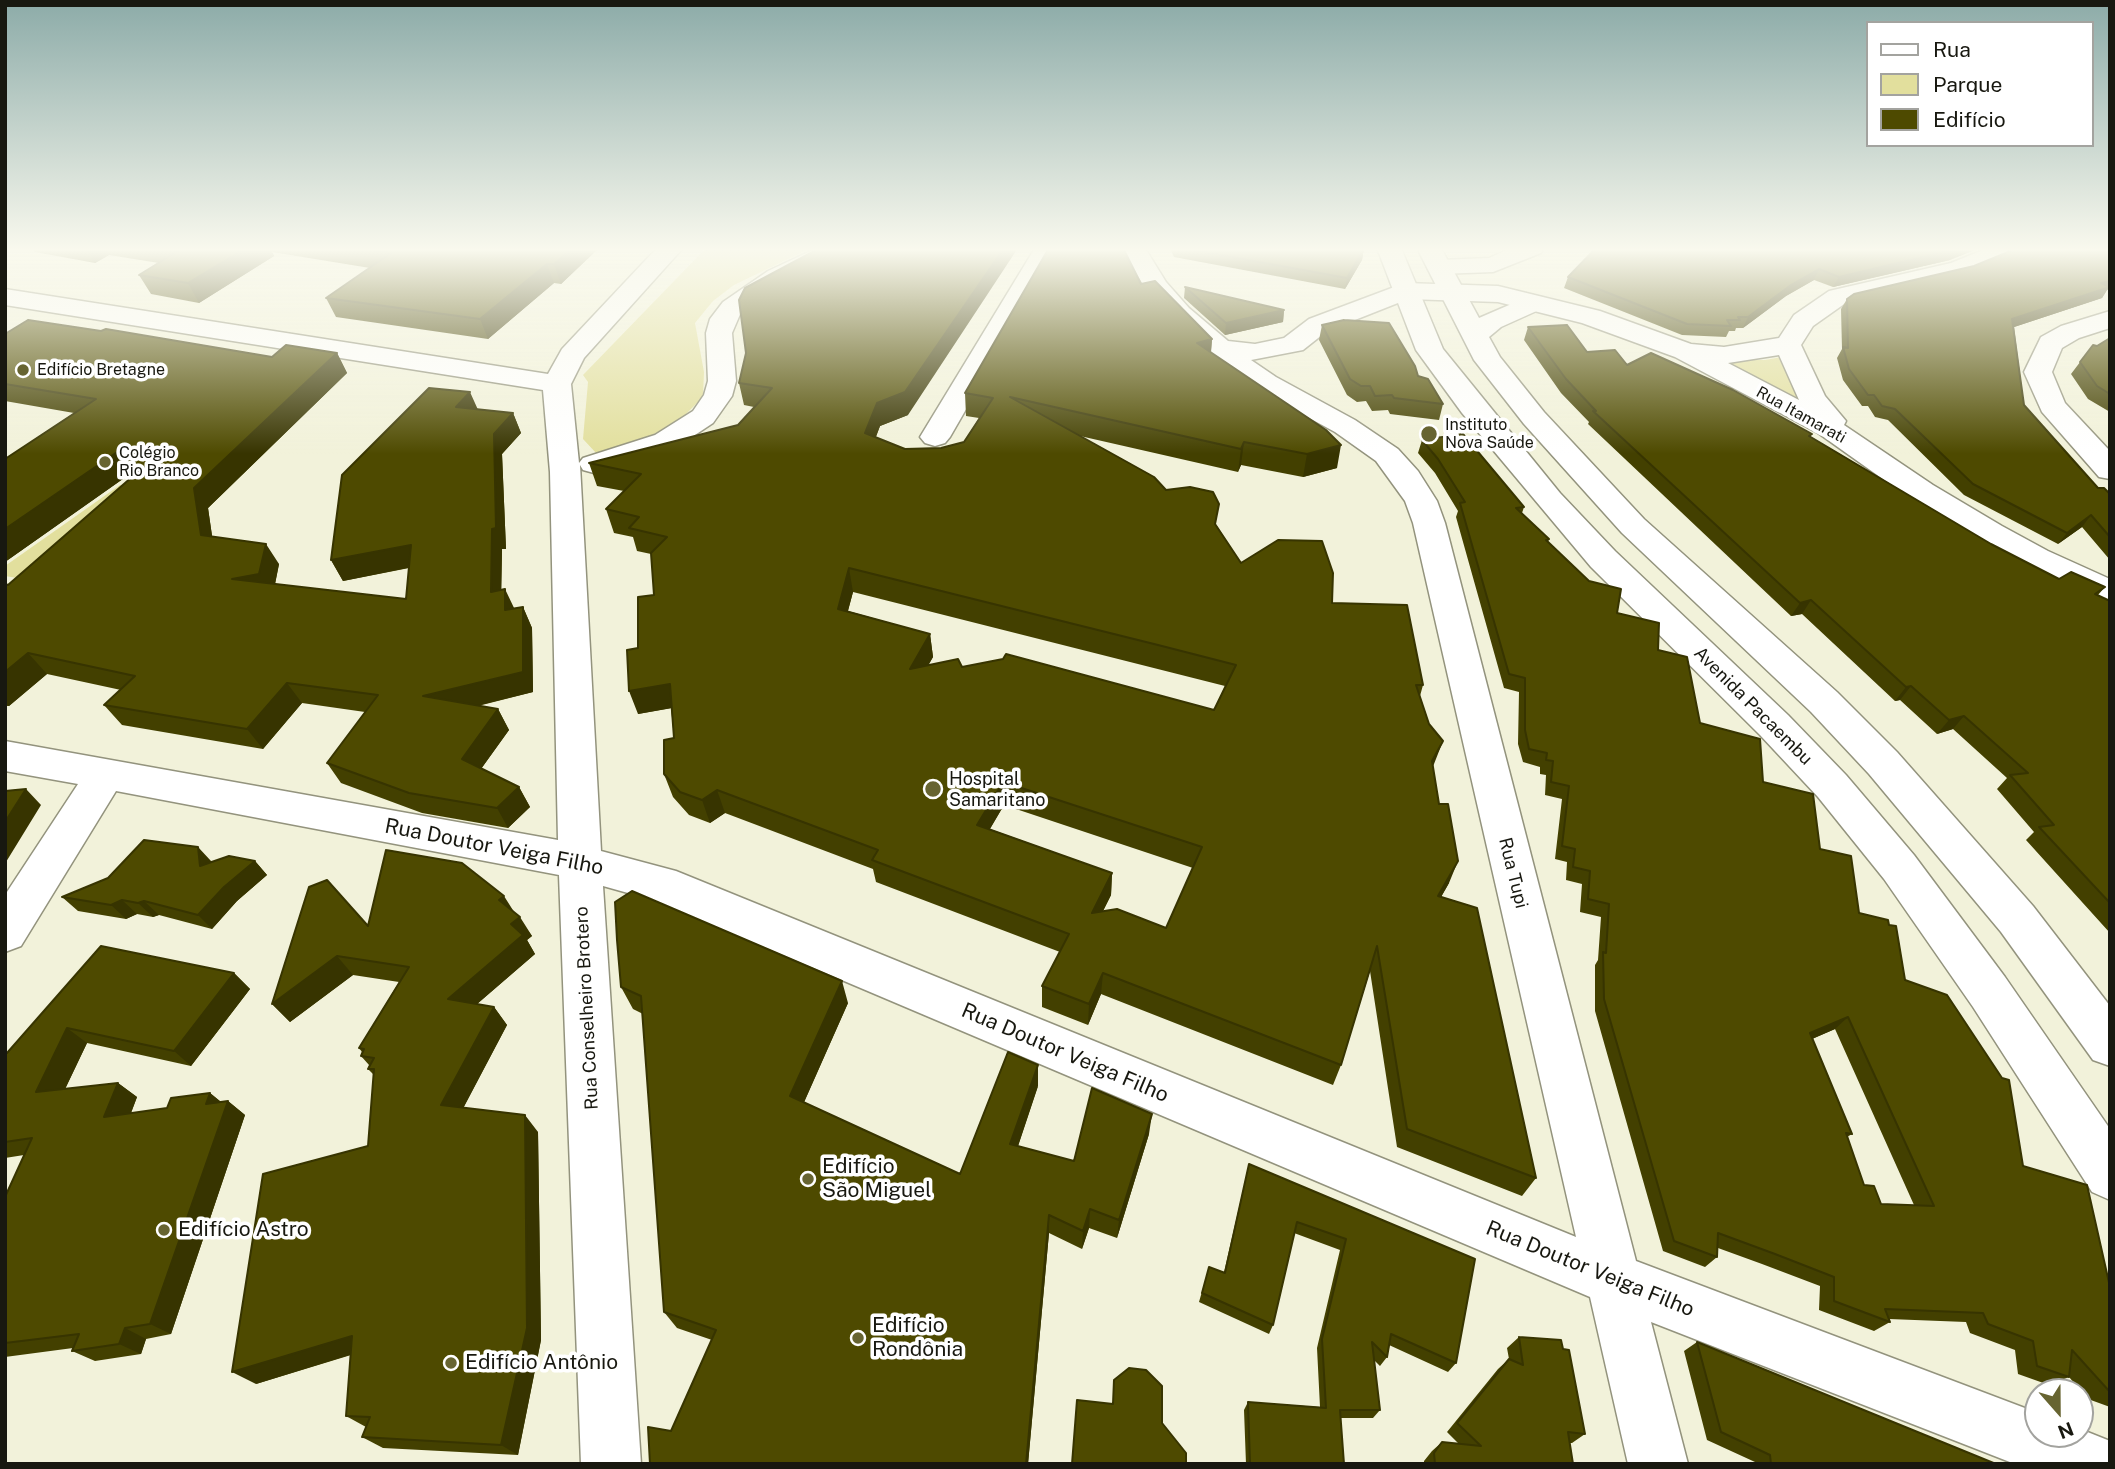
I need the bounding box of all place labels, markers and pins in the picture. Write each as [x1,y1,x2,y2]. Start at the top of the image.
place label: Edifício Bretagne [37,360,165,380]
marker: Edifício Bretagne [15,362,31,378]
place label: Instituto Nova Saúde [1445,415,1534,453]
marker: Instituto Nova Saúde [1419,424,1439,444]
place label: Colégio Rio Branco [119,443,199,481]
marker: Colégio Rio Branco [97,454,113,470]
place label: Hospital Samaritano [949,768,1045,810]
marker: Hospital Samaritano [923,779,943,799]
place label: Edifício São Miguel [822,1154,932,1204]
marker: Edifício São Miguel [800,1171,816,1187]
place label: Edifício Astro [178,1217,309,1243]
marker: Edifício Astro [156,1222,172,1238]
place label: Edifício Rondônia [872,1313,963,1363]
marker: Edifício Rondônia [850,1330,866,1346]
place label: Edifício Antônio [465,1350,618,1376]
marker: Edifício Antônio [443,1355,459,1371]

